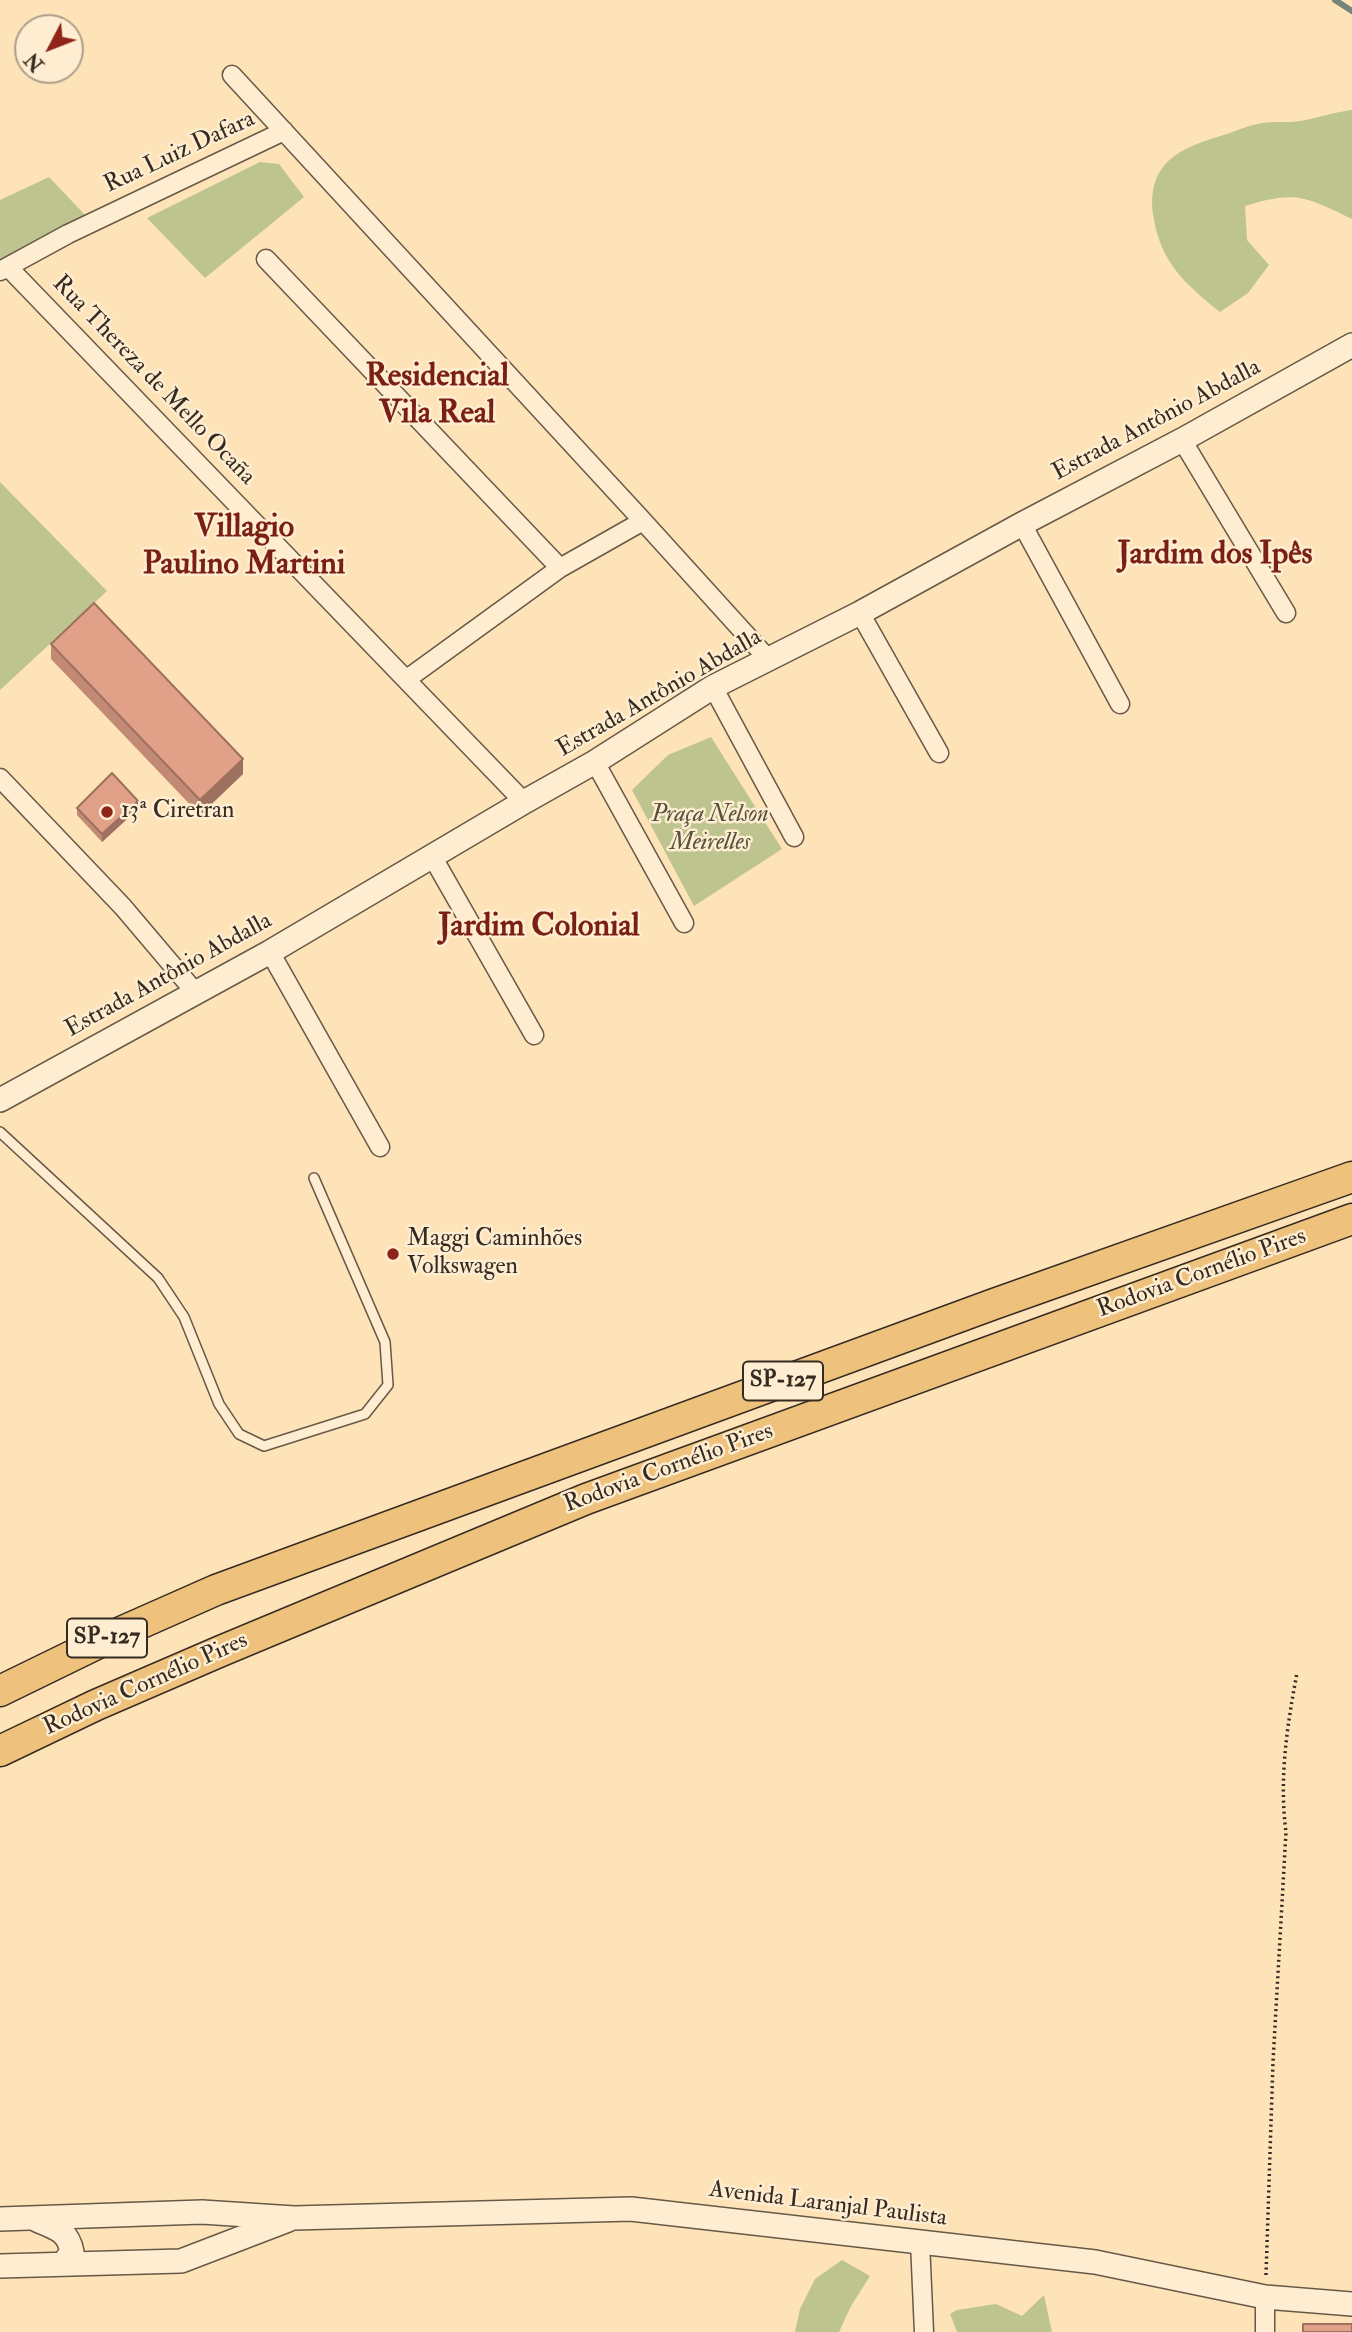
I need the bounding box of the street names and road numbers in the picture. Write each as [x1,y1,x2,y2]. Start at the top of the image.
street label: Rua Luiz Dafara [100,106,260,200]
street label: Rua Thereza de Mello Ocaña [45,270,261,492]
street label: Estrada Antônio Abdalla [1048,354,1266,488]
street label: Estrada Antônio Abdalla [552,624,768,764]
street label: Estrada Antônio Abdalla [61,907,277,1045]
street label: Rodovia Cornélio Pires [1094,1223,1310,1325]
road number: SP-127 [743,1362,823,1400]
street label: Rodovia Cornélio Pires [561,1418,777,1520]
road number: SP-127 [67,1618,147,1658]
street label: Rodovia Cornélio Pires [40,1627,252,1743]
street label: Avenida Laranjal Paulista [707,2176,949,2234]

